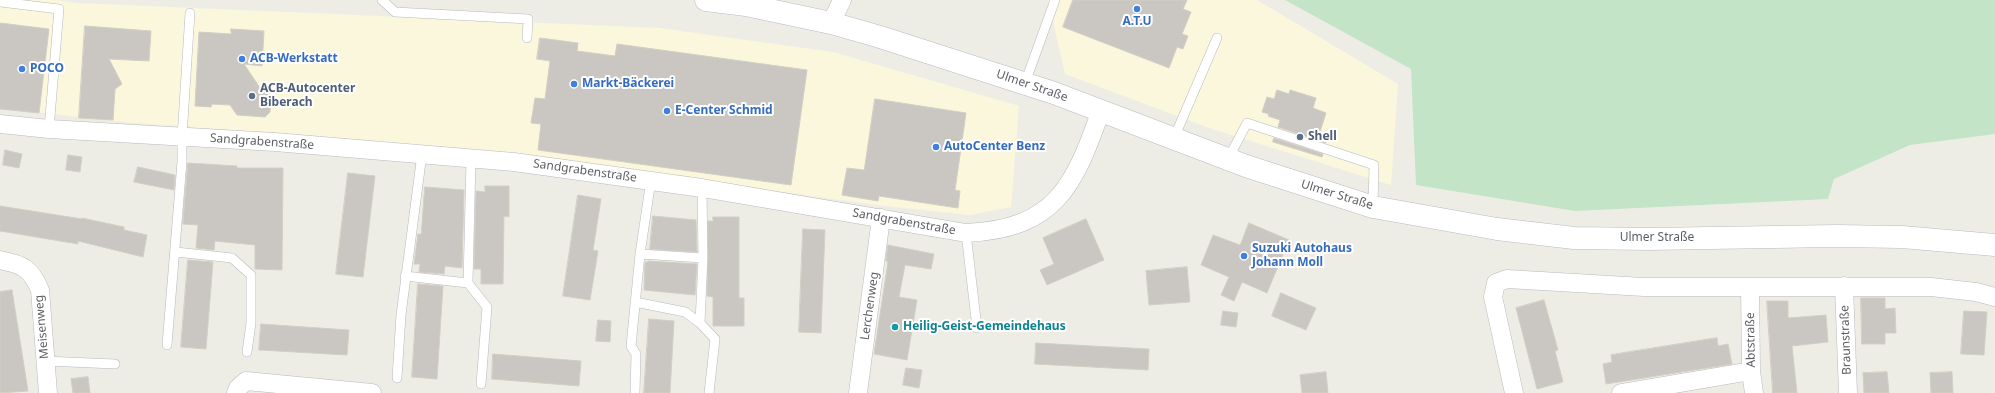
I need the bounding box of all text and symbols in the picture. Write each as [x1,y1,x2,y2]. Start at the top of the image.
marker: A.T.U [1132,4,1142,14]
place label: A.T.U [1122,15,1152,29]
place label: ACB-Werkstatt [250,52,338,66]
marker: ACB-Werkstatt [237,54,247,64]
place label: POCO [30,62,64,76]
marker: POCO [17,64,27,74]
street label: Ulmer Straße [994,67,1070,105]
place label: Markt-Bäckerei [582,77,674,91]
marker: Markt-Bäckerei [569,79,579,89]
place label: ACB-Autocenter Biberach [260,82,355,110]
marker: ACB-Autocenter Biberach [247,91,257,101]
place label: E-Center Schmid [675,104,773,118]
marker: E-Center Schmid [662,106,672,116]
place label: Shell [1308,130,1337,144]
street label: Sandgrabenstraße [209,131,315,153]
marker: Shell [1295,132,1305,142]
place label: AutoCenter Benz [944,140,1045,154]
marker: AutoCenter Benz [931,142,941,152]
street label: Sandgrabenstraße [532,157,638,185]
street label: Ulmer Straße [1299,177,1375,213]
street label: Sandgrabenstraße [851,206,957,238]
street label: Ulmer Straße [1620,231,1694,245]
place label: Suzuki Autohaus Johann Moll [1252,242,1352,270]
marker: Suzuki Autohaus Johann Moll [1239,251,1249,261]
street label: Lerchenweg [858,271,882,341]
street label: Meisenweg [32,294,52,360]
street label: Braunstraße [1838,305,1854,375]
street label: Abtstraße [1743,312,1759,368]
place label: Heilig-Geist-Gemeindehaus [903,320,1066,334]
marker: Heilig-Geist-Gemeindehaus [890,322,900,332]

